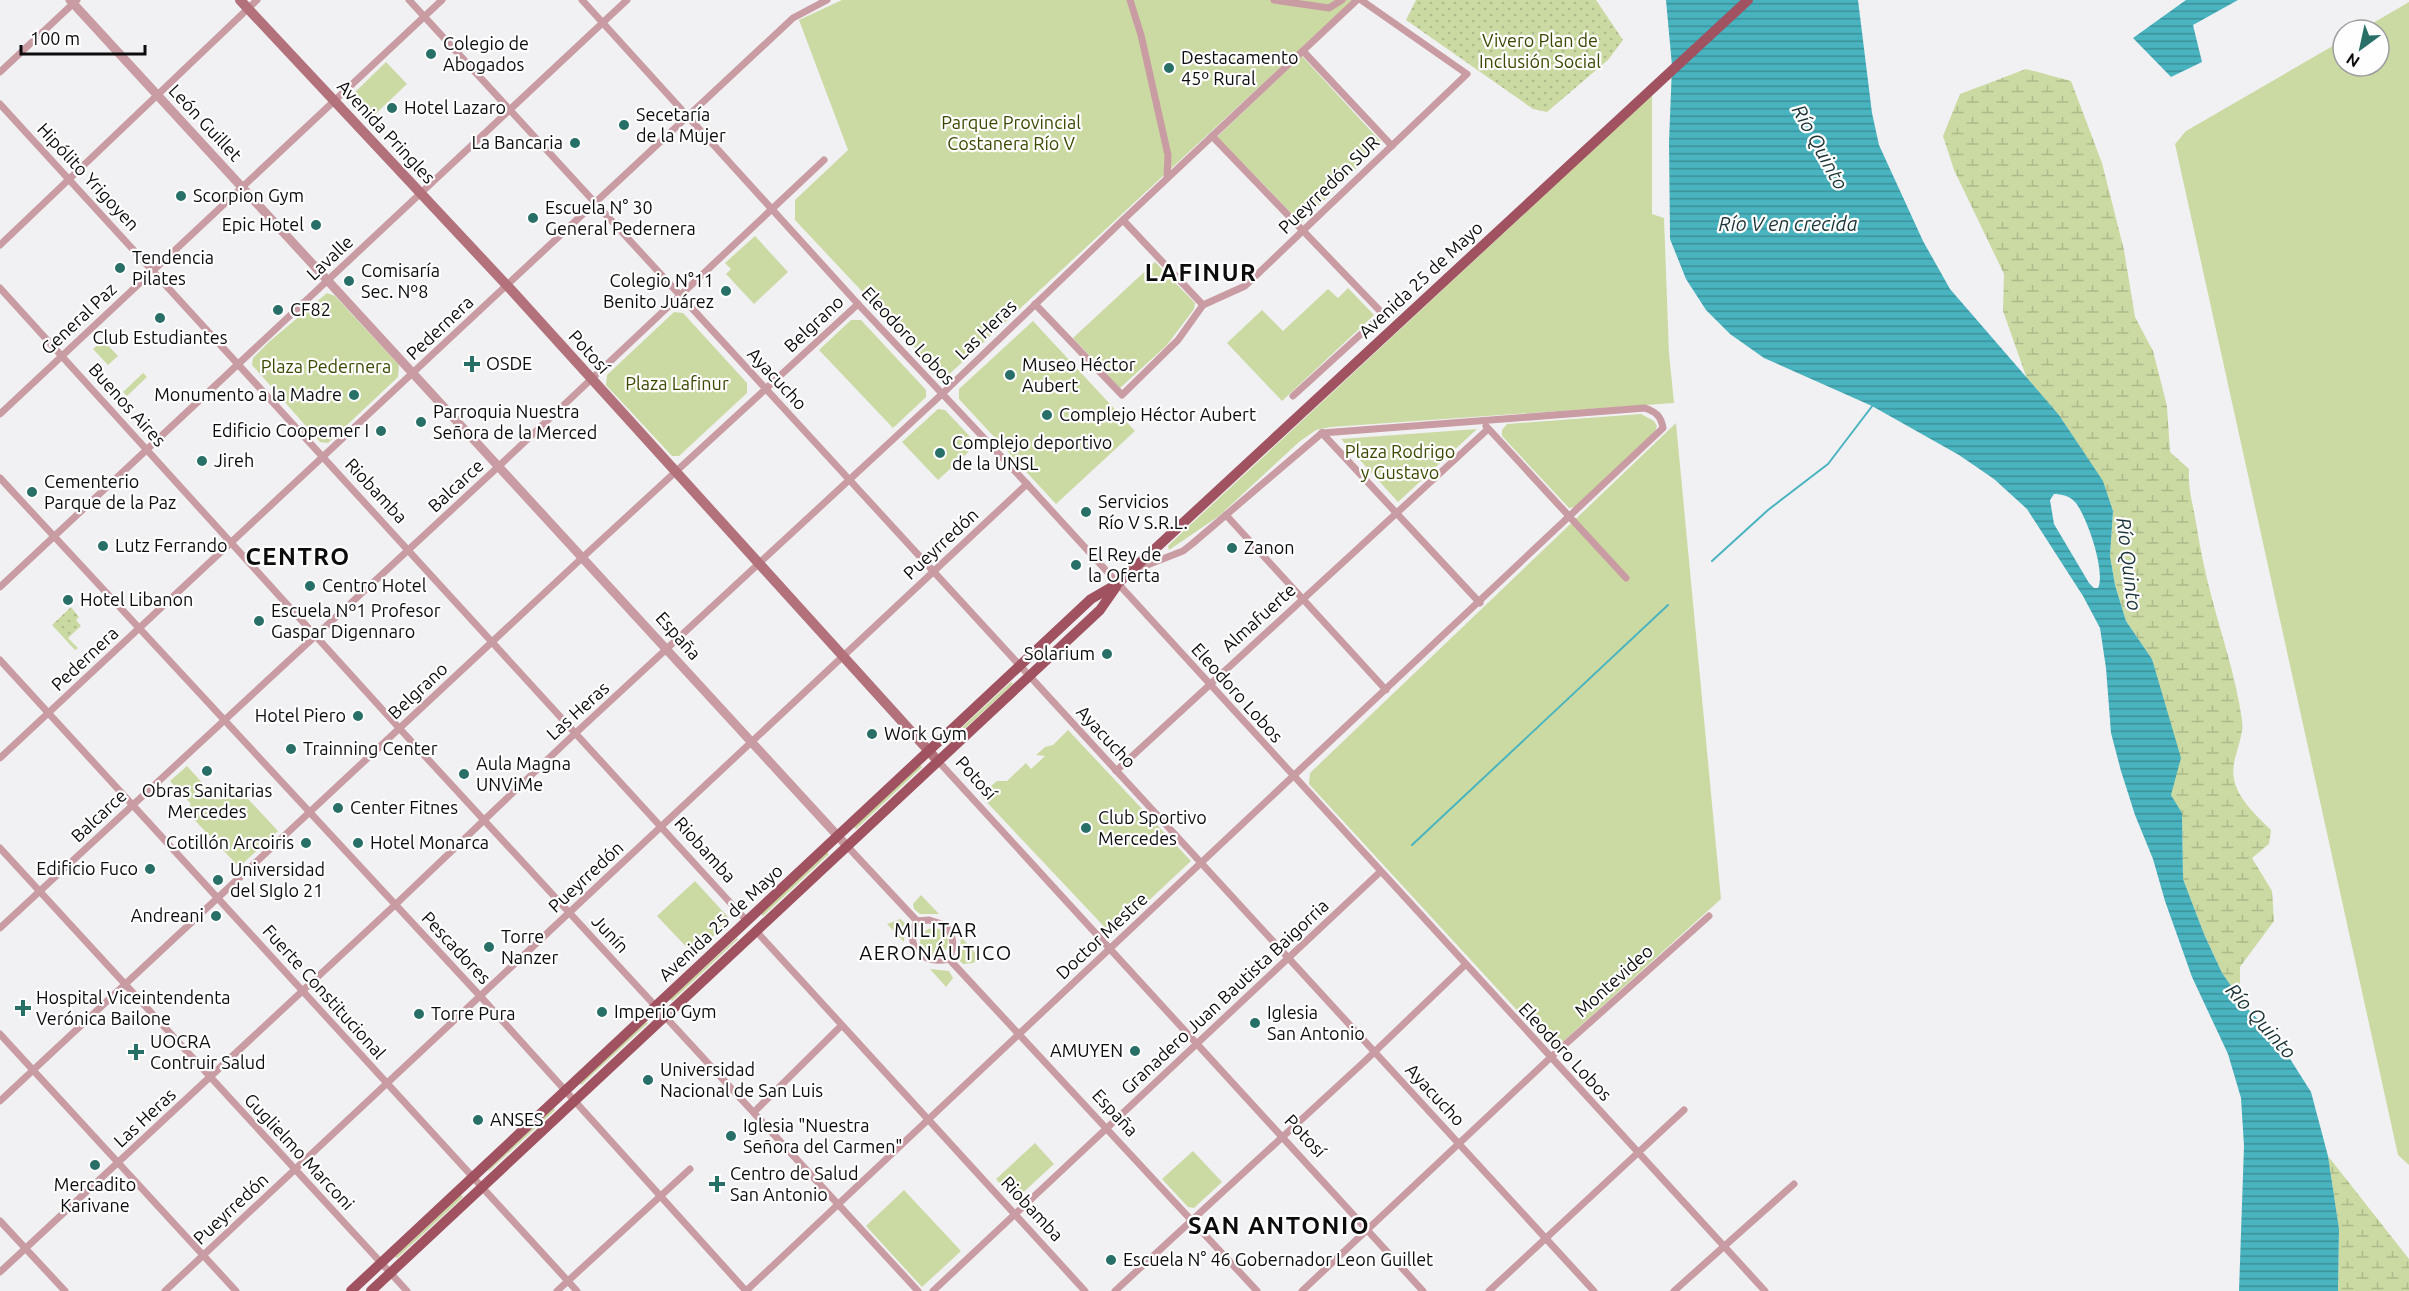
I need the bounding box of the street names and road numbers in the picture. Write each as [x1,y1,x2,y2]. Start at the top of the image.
street label: Avenida Pringles [334,76,440,187]
street label: León Guillet [165,80,246,165]
street label: Hipólito Yrigoyen [34,118,144,234]
street label: Pueyrredón SUR [1274,131,1383,237]
street label: Avenida 25 de Mayo [1354,217,1486,342]
street label: Lavalle [302,231,357,284]
street label: General Paz [37,279,120,358]
street label: Eleodoro Lobos [858,282,959,388]
street label: Pedernera [402,291,477,363]
street label: Belgrano [780,291,847,356]
street label: Las Heras [951,295,1020,363]
street label: Potosí [565,326,615,377]
street label: Ayacucho [744,343,811,413]
street label: Buenos Aires [85,359,170,450]
street label: Riobamba [342,454,412,527]
street label: Balcarce [424,455,487,516]
street label: Pueyrredón [899,504,982,583]
street label: Almafuerte [1217,579,1299,655]
street label: España [652,607,705,663]
street label: Pedernera [47,622,122,694]
street label: Eleodoro Lobos [1188,639,1288,746]
street label: Belgrano [384,658,451,723]
street label: Las Heras [542,677,613,743]
street label: Ayacucho [1073,701,1140,771]
street label: Potosí [952,752,1002,803]
street label: Balcarce [67,785,130,846]
street label: Riobamba [671,812,740,886]
street label: Pueyrredón [544,837,627,916]
street label: Avenida 25 de Mayo [654,860,786,985]
street label: Doctor Mestre [1052,888,1151,983]
street label: Granadero Juan Bautista Baigorria [1117,895,1332,1098]
street label: Pescadores [418,907,495,988]
street label: Junín [588,910,633,956]
street label: Fuerte Constitucional [259,920,390,1063]
street label: Montevideo [1570,940,1656,1020]
street label: Eleodoro Lobos [1515,998,1616,1104]
street label: Ayacucho [1402,1059,1469,1129]
street label: Las Heras [109,1084,179,1151]
street label: España [1089,1085,1143,1140]
street label: Guglielmo Marconi [241,1089,359,1214]
street label: Potosí [1281,1110,1331,1161]
street label: Pueyrredón [189,1169,272,1248]
street label: Riobamba [998,1172,1068,1245]

